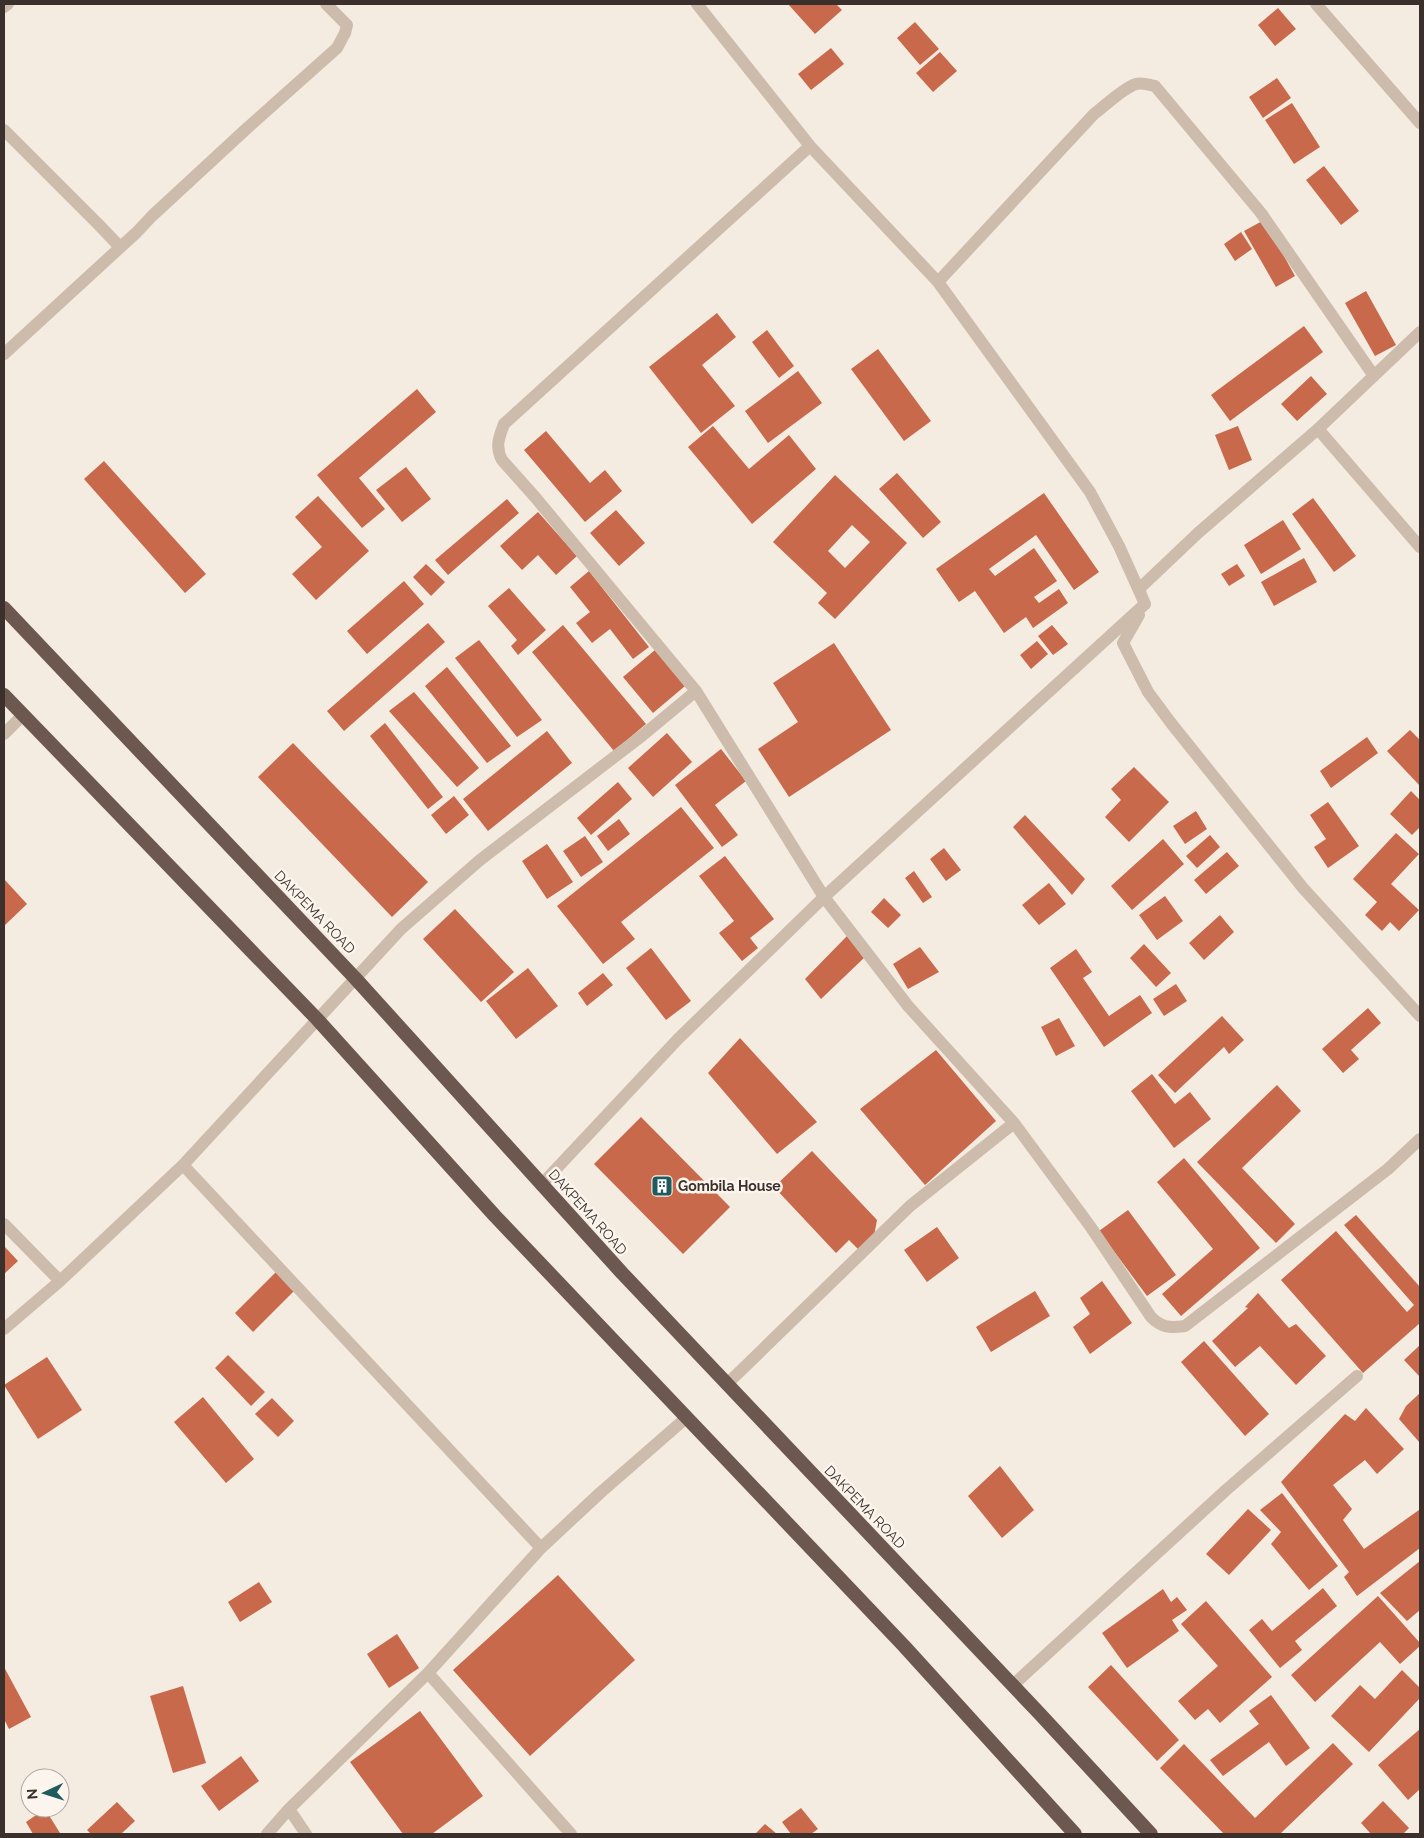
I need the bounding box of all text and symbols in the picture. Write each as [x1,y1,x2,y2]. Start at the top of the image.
street label: DAKPEMA ROAD [271,867,359,957]
street label: DAKPEMA ROAD [546,1166,630,1258]
building icon: Gombila House [650,1174,674,1198]
place label: Gombila House [678,1178,781,1194]
street label: DAKPEMA ROAD [821,1462,909,1552]
north arrow [20,1768,70,1818]
text: N [24,1788,40,1800]

